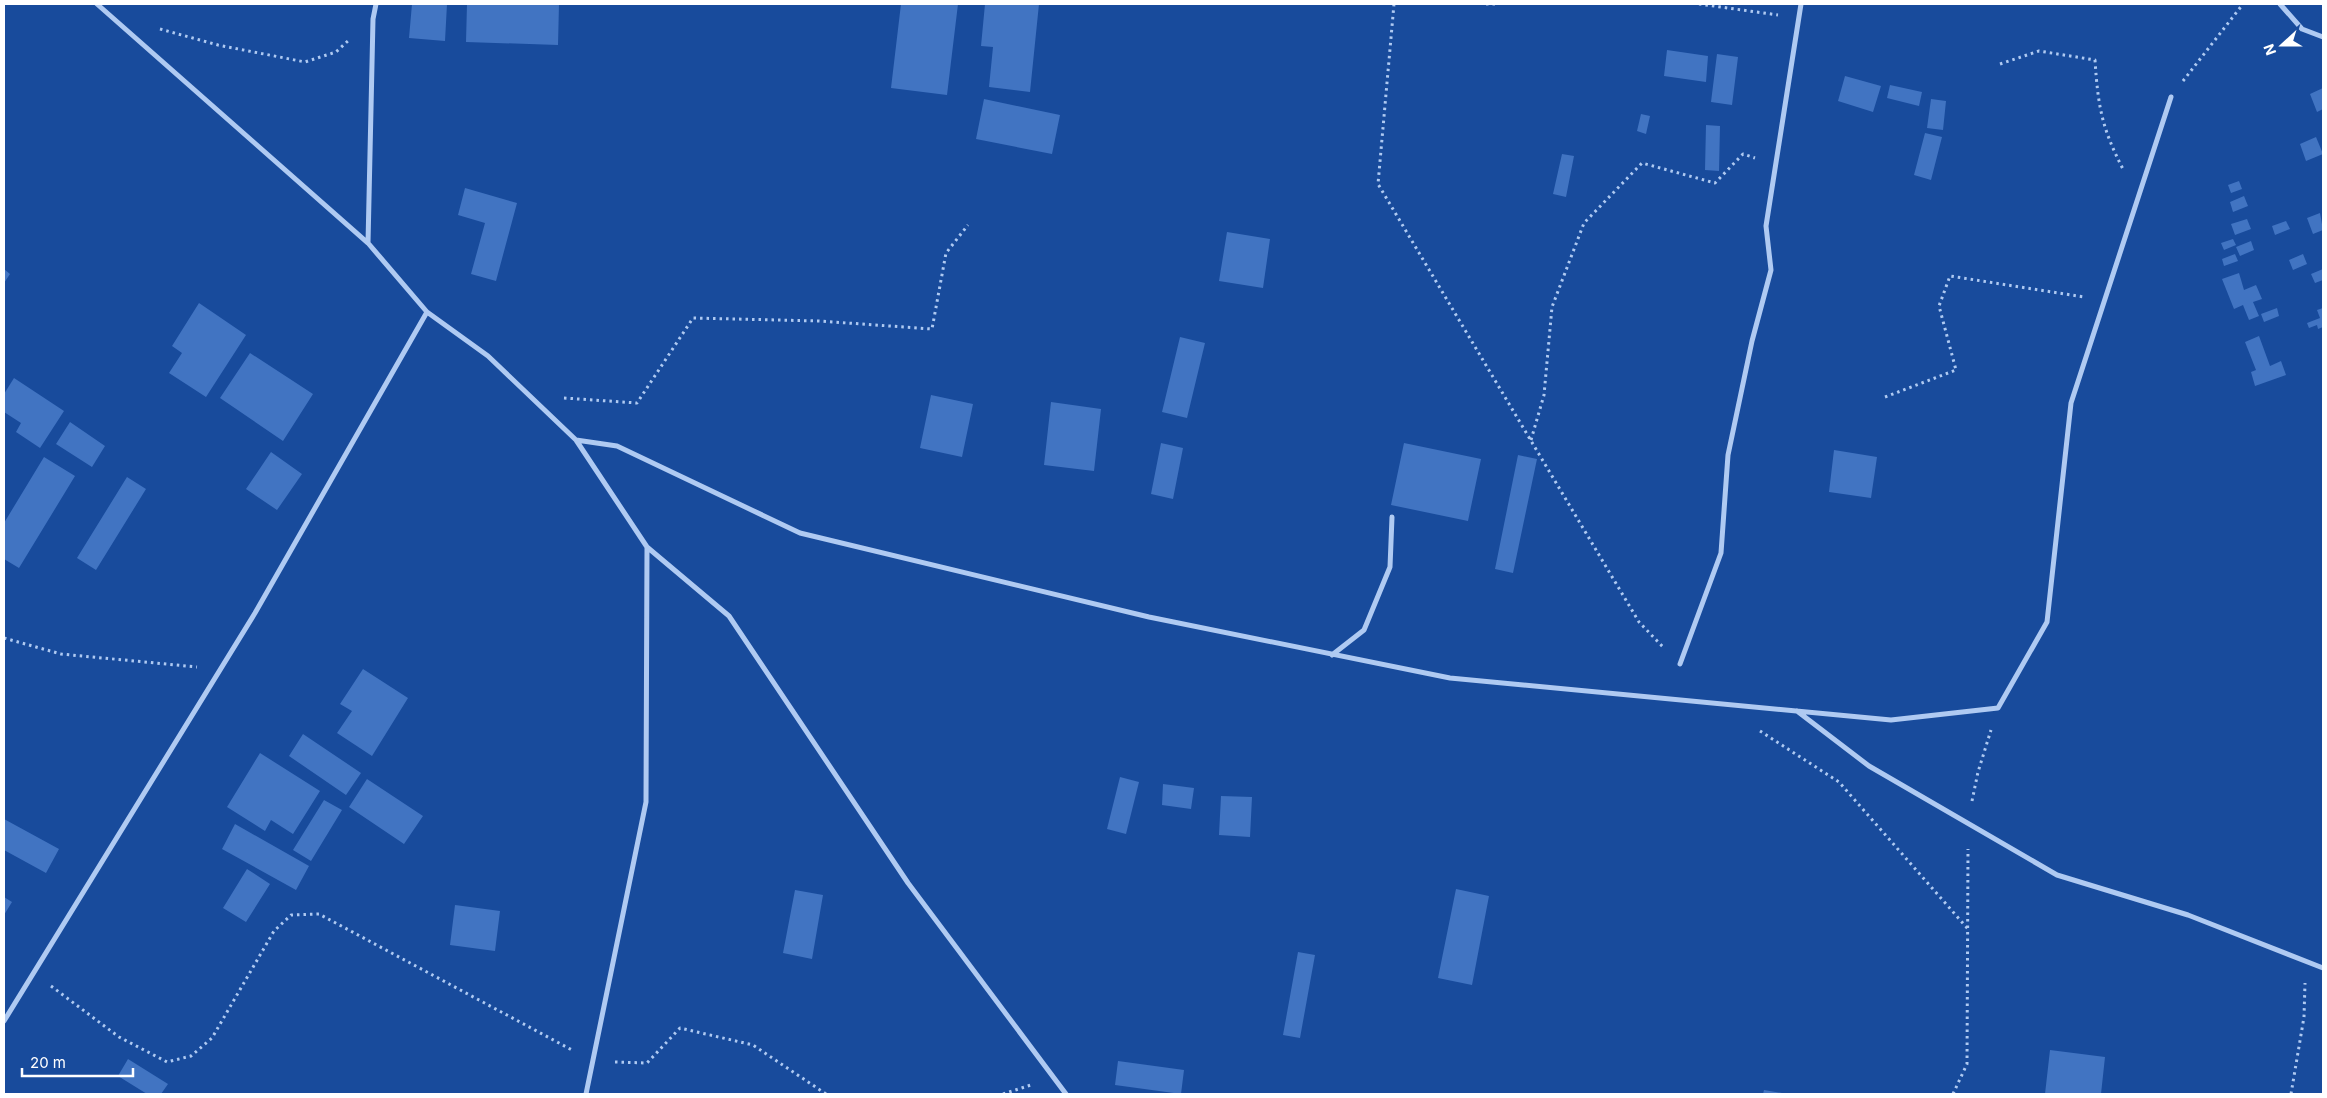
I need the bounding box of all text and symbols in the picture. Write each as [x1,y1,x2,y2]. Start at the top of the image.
north arrow [2257,20,2307,70]
text: N [2260,42,2279,58]
scale bar [22,1046,134,1078]
text: 20 m [30,1053,66,1072]

